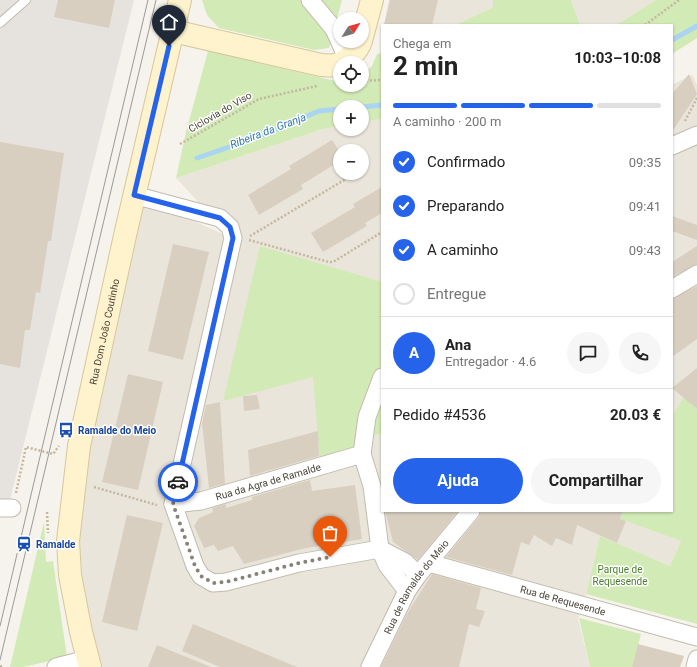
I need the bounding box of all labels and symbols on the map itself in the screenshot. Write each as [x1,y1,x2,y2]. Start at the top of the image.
pin [152,5,186,46]
north arrow [333,12,369,48]
street label: Ciclovia do Viso [187,89,254,134]
water label: Ribeira da Granja [228,110,308,152]
street label: Rua Dom João Coutinho [87,277,121,386]
bus stop icon: Ramalde do Meio [57,421,75,439]
place label: Ramalde do Meio [78,425,156,436]
street label: Rua da Agra de Ramalde [214,461,322,502]
courier [158,462,198,502]
pin [313,516,347,557]
station icon: Ramalde [15,535,33,553]
street label: Rua de Ramalde do Meio [382,537,451,636]
place label: Ramalde [36,539,76,550]
park label: Parque de Requesende [593,564,647,587]
street label: Rua de Requesende [519,583,607,617]

